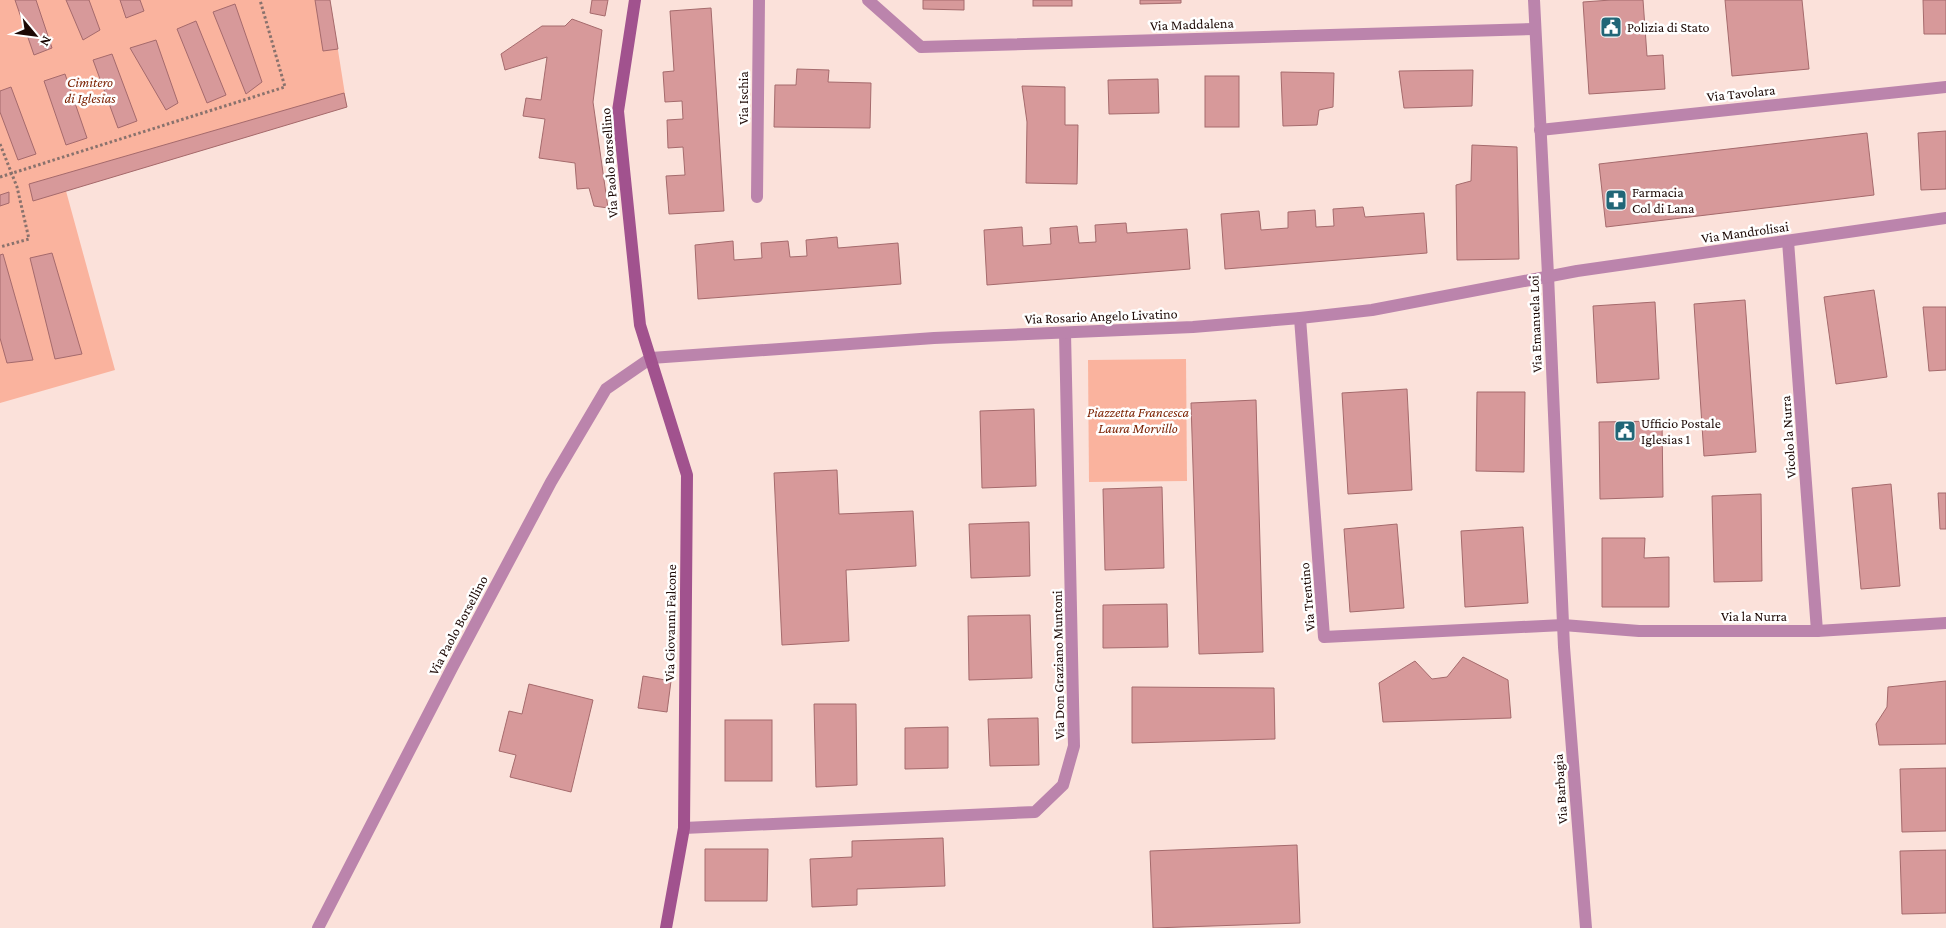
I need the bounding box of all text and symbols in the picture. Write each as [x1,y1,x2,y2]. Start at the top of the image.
north arrow [10,10,60,60]
street label: Via Maddalena [1150,15,1235,33]
public building icon: Polizia di Stato [1599,15,1623,39]
place label: Polizia di Stato [1627,19,1710,35]
text: N [37,33,56,50]
street label: Via Ischia [735,71,751,125]
park label: Cimitero di Iglesias [64,74,116,106]
street label: Via Tavolara [1706,81,1777,105]
street label: Via Paolo Borsellino [597,107,621,219]
place label: Farmacia Col di Lana [1632,184,1695,216]
pharmacy icon: Farmacia Col di Lana [1604,188,1628,212]
street label: Via Mandrolisai [1700,218,1790,246]
street label: Via Emanuela Loi [1525,275,1545,373]
street label: Via Rosario Angelo Livatino [1024,305,1178,327]
street label: Vicolo la Nurra [1777,395,1799,479]
park label: Piazzetta Francesca Laura Morvillo [1087,404,1189,436]
place label: Ufficio Postale Iglesias 1 [1641,415,1721,447]
public building icon: Ufficio Postale Iglesias 1 [1613,419,1637,443]
street label: Via Trentino [1296,562,1318,632]
street label: Via Giovanni Falcone [661,564,679,682]
street label: Via Paolo Borsellino [425,572,491,678]
street label: Via Don Graziano Muntoni [1049,590,1067,740]
street label: Via la Nurra [1721,608,1788,624]
street label: Via Barbagia [1550,753,1570,825]

